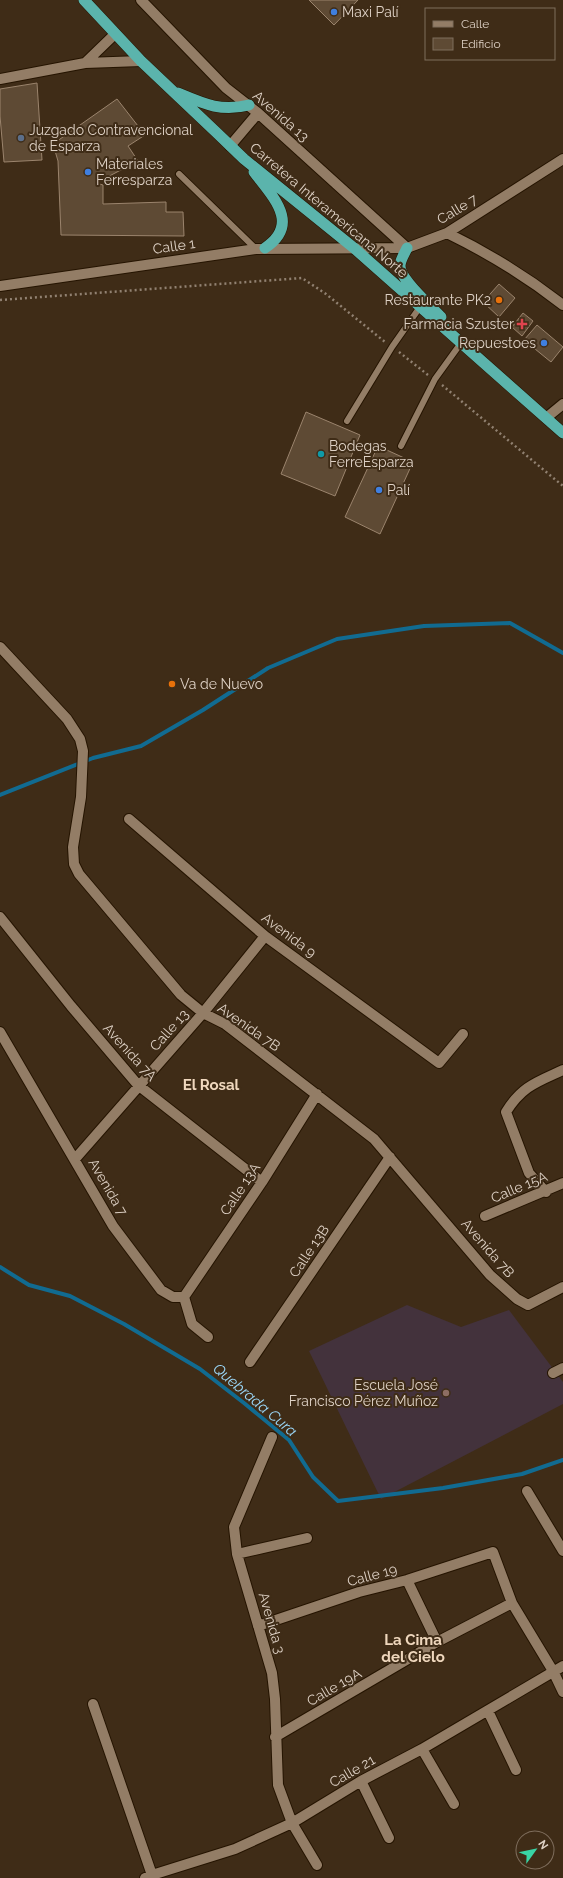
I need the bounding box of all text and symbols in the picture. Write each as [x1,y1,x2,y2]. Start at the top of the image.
place label: Maxi Palí [342,4,400,20]
marker: Maxi Palí [329,7,339,17]
legend [425,8,555,60]
text: Calle [461,17,489,31]
text: Edificio [461,37,501,51]
street label: Avenida 13 [250,87,312,145]
place label: Juzgado Contravencional de Esparza [29,122,193,154]
marker: Juzgado Contravencional de Esparza [16,133,26,143]
street label: Carretera Interamericana Norte [247,139,411,281]
place label: Materiales Ferresparza [96,156,172,188]
marker: Materiales Ferresparza [83,167,93,177]
street label: Calle 7 [434,191,480,227]
street label: Calle 1 [152,235,196,257]
place label: Restaurante PK2 [385,292,491,308]
marker: Restaurante PK2 [494,295,504,305]
place label: Farmacia Szuster [404,316,514,332]
marker: Farmacia Szuster [517,319,527,329]
place label: Repuestoes [459,335,536,351]
marker: Repuestoes [539,338,549,348]
place label: Bodegas FerreEsparza [329,438,414,470]
marker: Bodegas FerreEsparza [316,449,326,459]
place label: Palí [387,482,411,498]
marker: Palí [374,485,384,495]
place label: Va de Nuevo [180,676,263,692]
marker: Va de Nuevo [167,679,177,689]
street label: Avenida 9 [259,909,319,961]
street label: Avenida 7B [215,1000,283,1054]
street label: Calle 13 [146,1006,192,1054]
street label: Avenida 7A [100,1020,160,1084]
district label: El Rosal [183,1076,240,1094]
street label: Avenida 7 [85,1156,131,1219]
street label: Calle 13A [217,1159,264,1218]
street label: Calle 15A [488,1168,550,1206]
street label: Avenida 7B [458,1215,518,1281]
street label: Calle 13B [286,1222,332,1280]
water label: Quebrada Cura [209,1360,301,1440]
place label: Escuela José Francisco Pérez Muñoz [289,1377,438,1409]
marker: Escuela José Francisco Pérez Muñoz [441,1388,451,1398]
street label: Calle 19 [345,1561,399,1589]
street label: Avenida 3 [256,1591,288,1655]
district label: La Cima del Cielo [381,1631,445,1666]
street label: Calle 19A [304,1665,365,1709]
street label: Calle 21 [326,1752,378,1790]
north arrow [515,1830,555,1870]
text: N [535,1838,551,1852]

